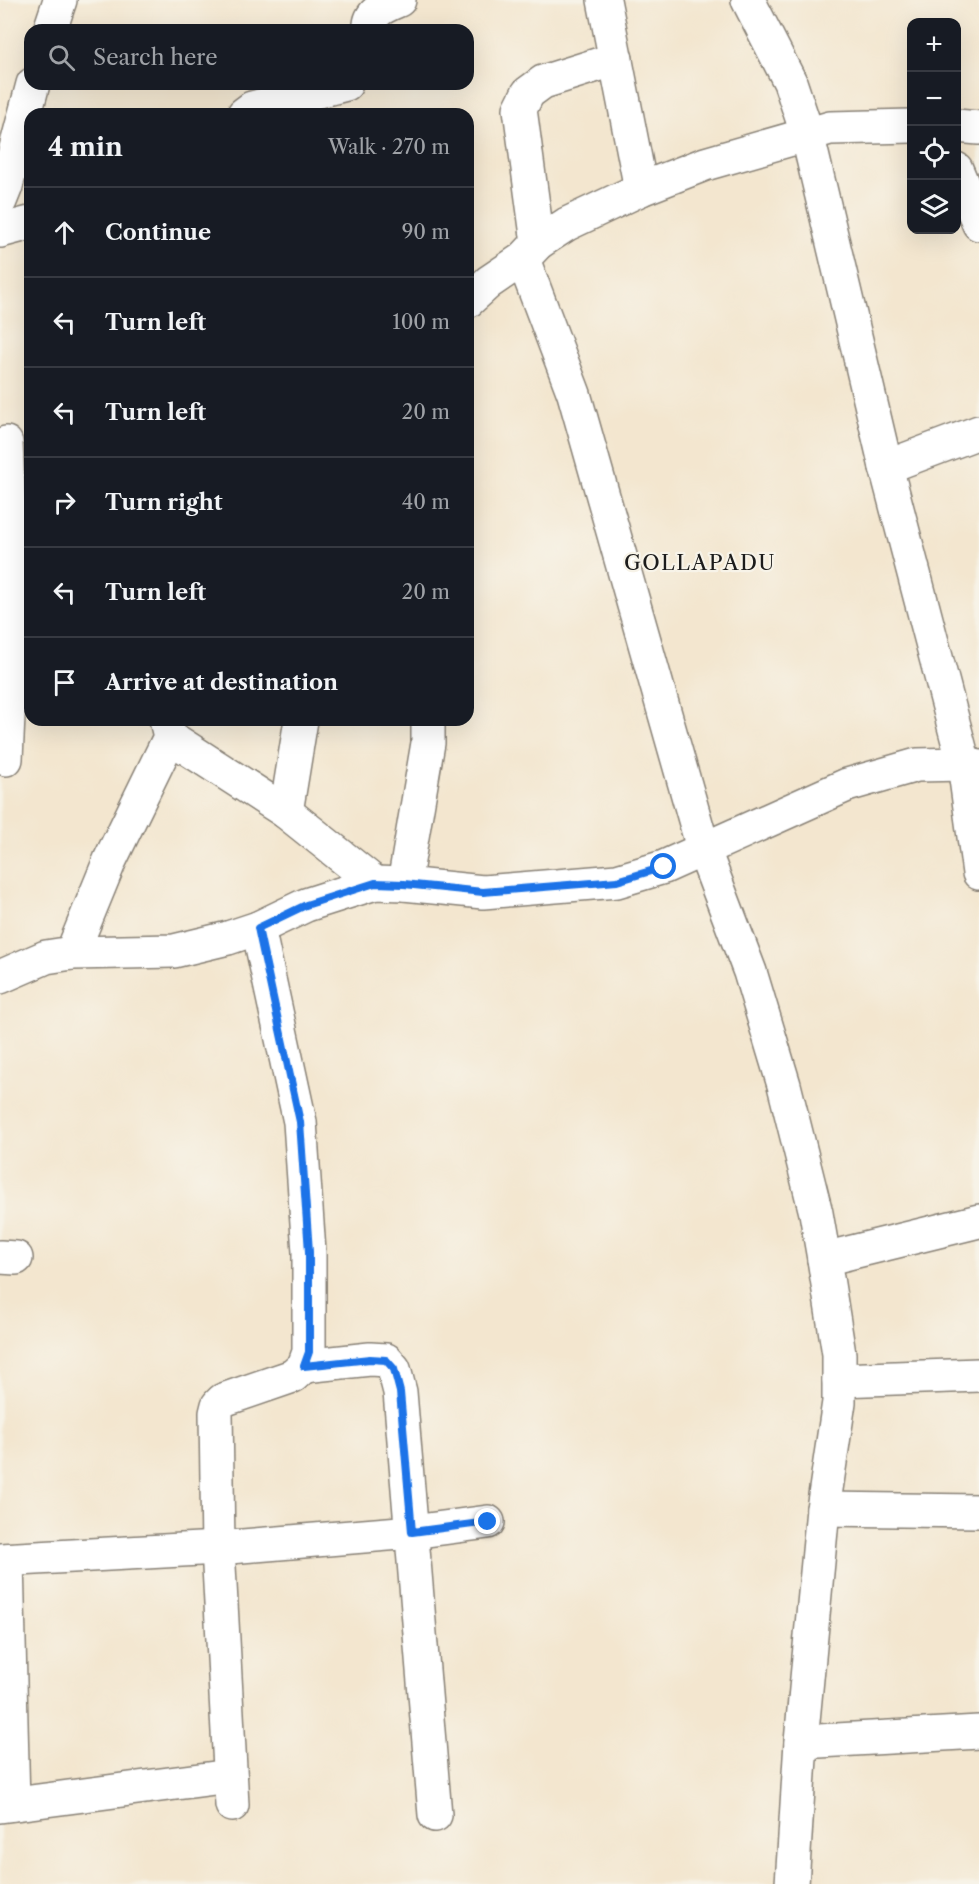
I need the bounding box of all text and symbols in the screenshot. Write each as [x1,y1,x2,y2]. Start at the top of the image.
map controls [907,18,961,234]
button: + [907,18,961,72]
search box [24,24,474,90]
icon: search [45,41,78,74]
text: Search here [93,44,218,71]
button: − [907,72,961,126]
button: locate [907,126,961,180]
text: 4 min [48,131,123,163]
text: Walk · 270 m [328,135,450,159]
button: layers [907,180,961,234]
icon: ahead [48,216,81,249]
text: Continue [105,219,211,246]
text: 90 m [402,220,450,244]
icon: left [48,306,81,339]
text: Turn left [105,309,206,336]
text: 100 m [392,310,450,334]
icon: left [48,396,81,429]
text: Turn left [105,399,206,426]
text: 20 m [402,400,450,424]
icon: right [48,486,81,519]
text: Turn right [105,489,223,516]
text: 40 m [402,490,450,514]
district label: GOLLAPADU [624,550,776,575]
icon: left [48,576,81,609]
text: Turn left [105,579,206,606]
text: 20 m [402,580,450,604]
icon: arrive [48,666,81,699]
text: Arrive at destination [105,669,338,696]
route start [650,853,676,879]
route end [474,1508,500,1534]

